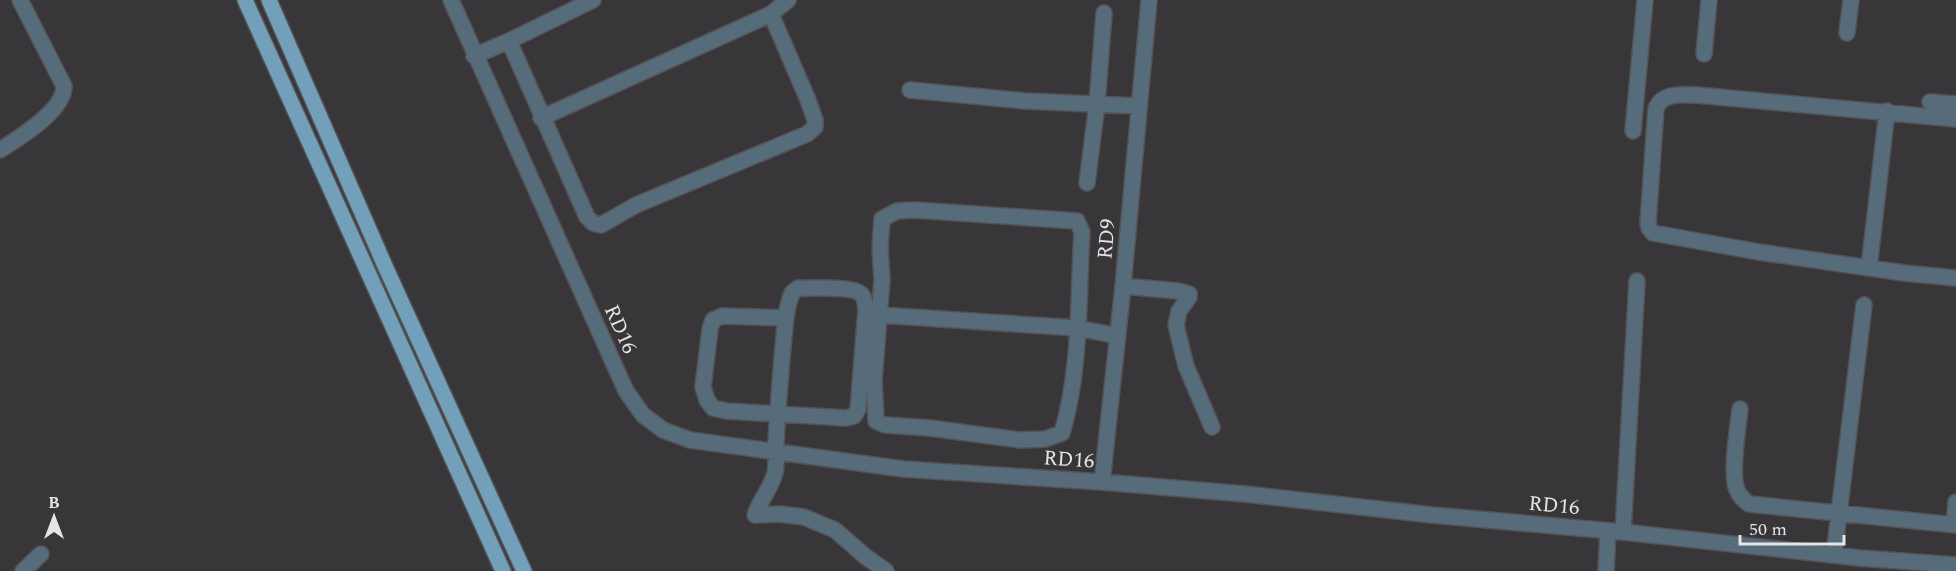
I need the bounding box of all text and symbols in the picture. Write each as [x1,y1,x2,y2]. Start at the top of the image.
street label: RD9 [1089,217,1125,261]
street label: RD16 [595,300,645,359]
street label: RD16 [1042,442,1096,478]
north arrow [24,487,84,547]
street label: RD16 [1527,488,1581,524]
text: B [48,491,60,515]
scale bar [1740,508,1844,546]
text: 50 m [1749,516,1787,543]

